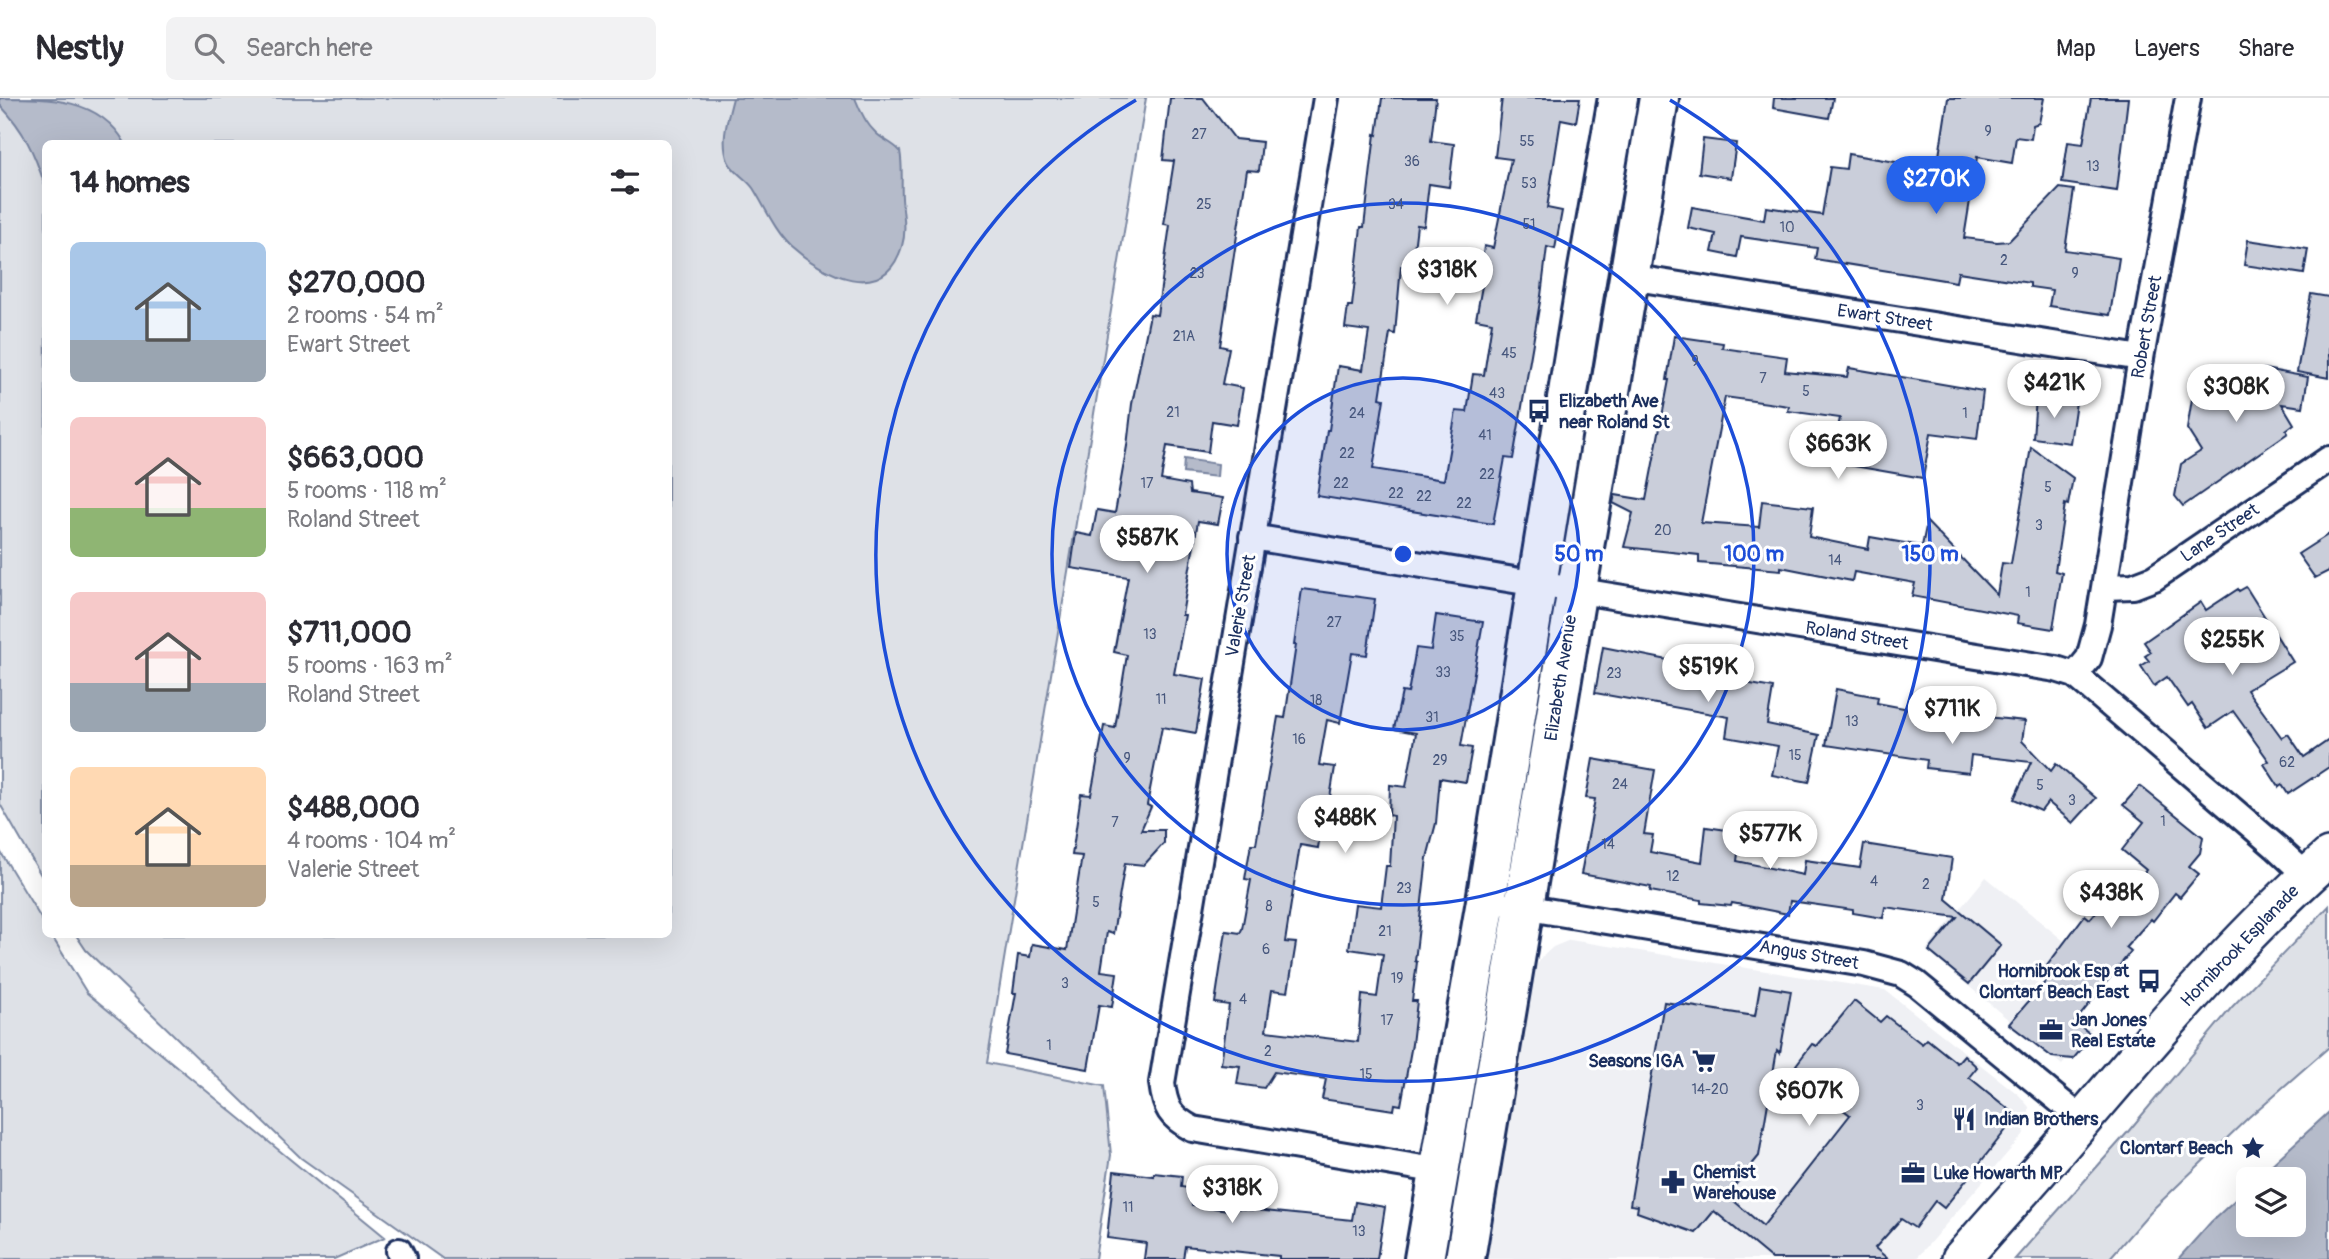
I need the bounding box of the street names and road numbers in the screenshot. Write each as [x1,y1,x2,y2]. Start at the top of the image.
street label: Robert Street [2127,273,2168,380]
street label: Ewart Street [1836,299,1935,337]
street label: Lane Street [2176,498,2264,568]
street label: Valerie Street [1221,552,1261,659]
street label: Elizabeth Avenue [1540,613,1582,743]
street label: Roland Street [1804,617,1911,656]
street label: Hornibrook Esplanade [2176,880,2304,1012]
street label: Angus Street [1757,935,1861,975]

